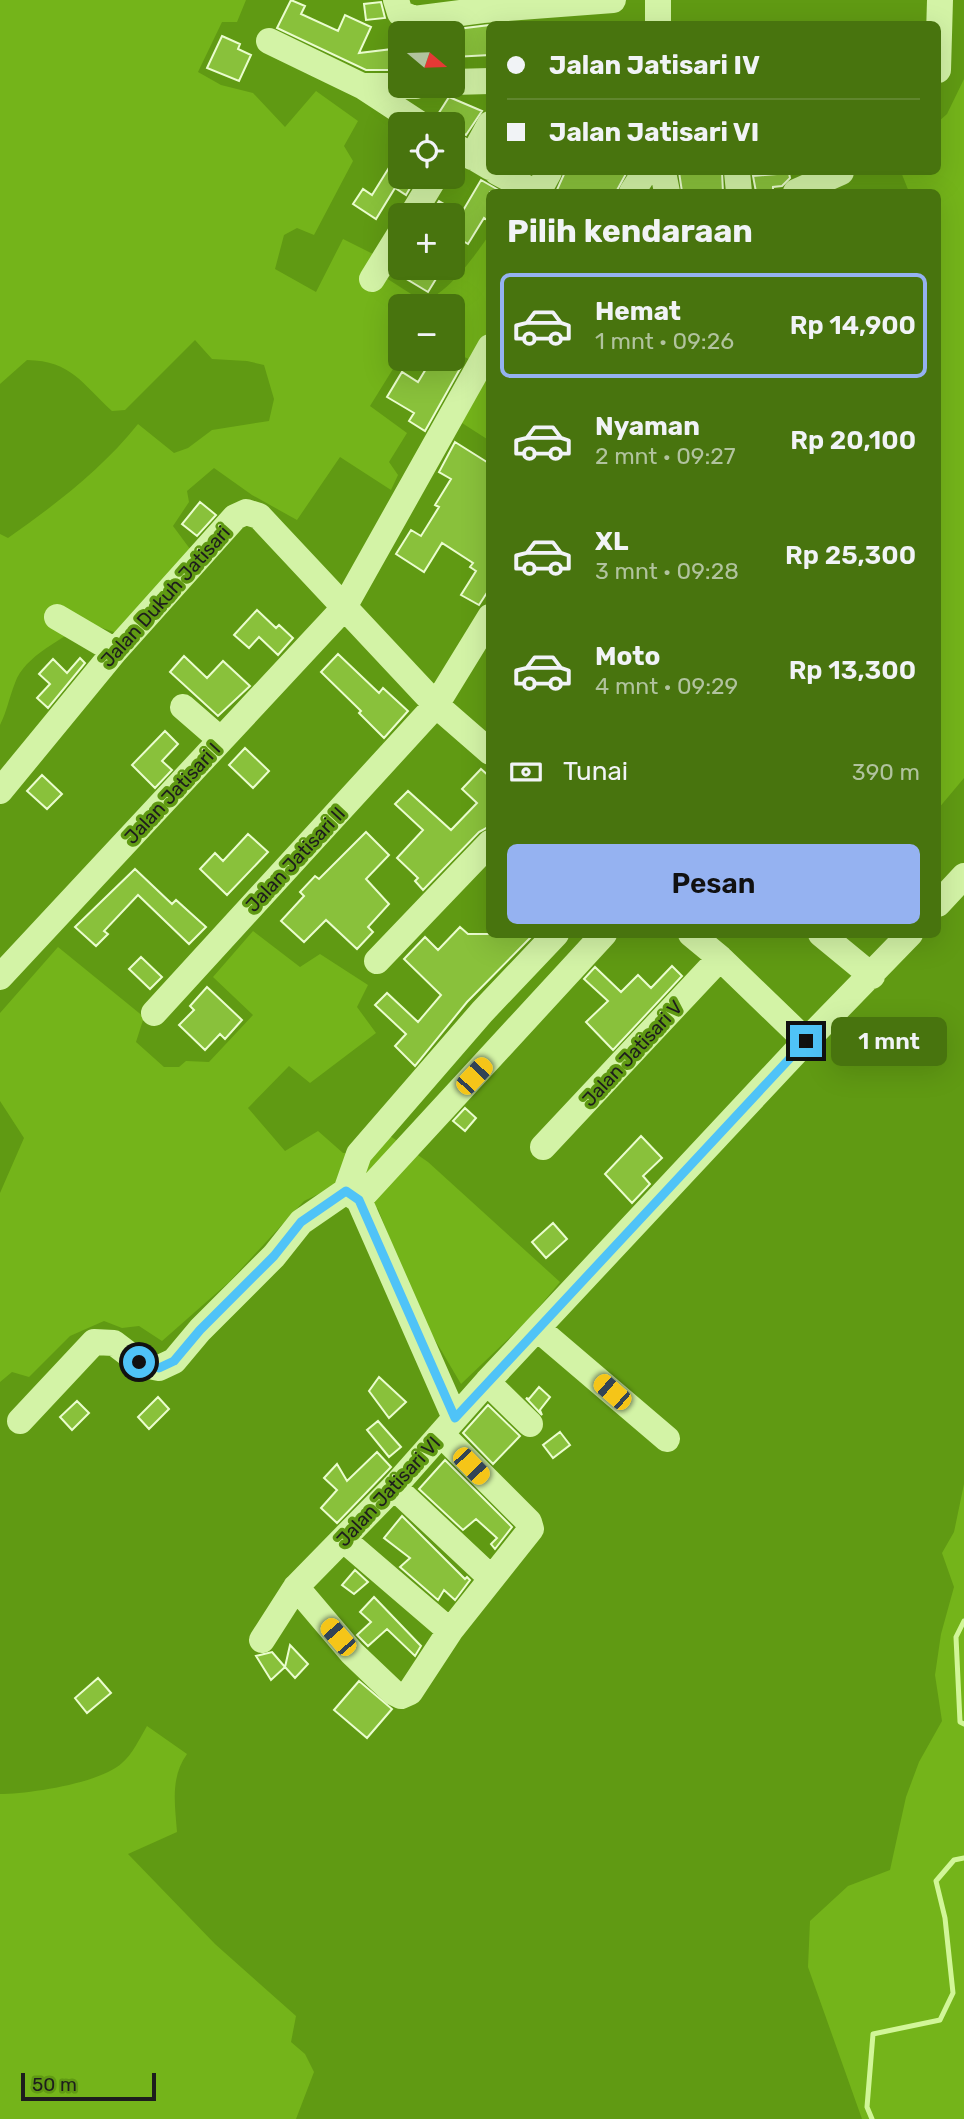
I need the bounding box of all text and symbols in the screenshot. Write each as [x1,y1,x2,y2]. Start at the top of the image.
north arrow [388,21,466,98]
map controls [388,21,465,371]
text: Jalan Jatisari IV [549,50,760,81]
button: locate [388,112,465,189]
text: Jalan Jatisari VI [549,117,759,148]
button: + [388,203,465,280]
text: Pilih kendaraan [507,212,753,250]
button: − [388,294,465,371]
icon: car [511,294,574,357]
text: Hemat [595,296,681,327]
text: Rp 14,900 [790,310,916,341]
text: 1 mnt · 09:26 [595,327,734,355]
icon: car [511,409,574,472]
text: Nyaman [595,411,700,442]
text: Rp 20,100 [790,425,916,456]
text: 2 mnt · 09:27 [595,442,736,470]
street label: Jalan Dukuh Jatisari [96,521,235,672]
icon: car [511,524,574,587]
text: XL [595,526,628,557]
text: Rp 25,300 [785,540,916,571]
text: 3 mnt · 09:28 [595,557,739,585]
icon: car [511,639,574,702]
text: Moto [595,641,660,672]
text: Rp 13,300 [789,655,916,686]
text: 4 mnt · 09:29 [595,672,738,700]
street label: Jalan Jatisari I [120,738,225,849]
icon: cash [507,753,545,791]
text: Tunai [563,756,628,787]
text: 390 m [852,758,920,786]
street label: Jalan Jatisari II [241,802,350,917]
button: Pesan [507,844,920,924]
street label: Jalan Jatisari V [577,996,687,1111]
callout: 1 mnt [830,1016,946,1066]
route end [790,1025,822,1057]
text: 1 mnt [858,1027,920,1055]
car [452,1053,497,1099]
route start [123,1346,155,1378]
car [590,1370,635,1414]
street label: Jalan Jatisari VI [332,1432,445,1551]
car [449,1444,494,1488]
car [317,1614,360,1660]
scale bar [21,2070,156,2102]
text: 50 m [32,2073,77,2096]

